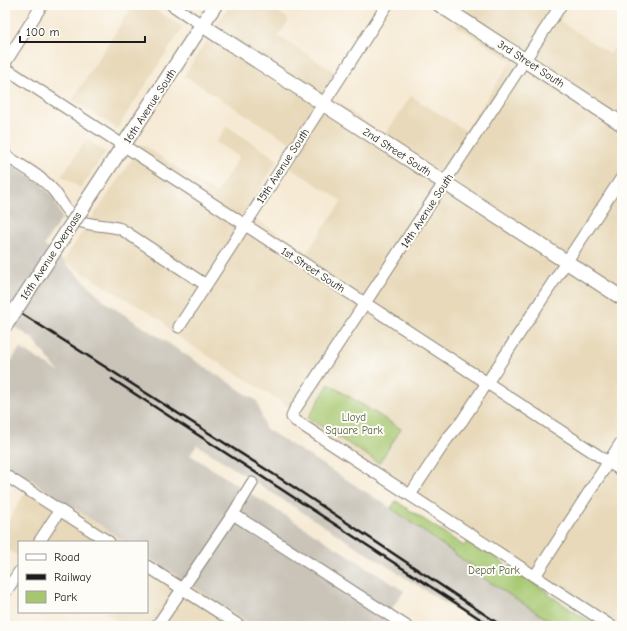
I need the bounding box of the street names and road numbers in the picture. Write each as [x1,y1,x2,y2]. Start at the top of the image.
street label: 3rd Street South [495,38,567,90]
street label: 16th Avenue South [121,66,179,146]
street label: 2nd Street South [360,125,434,179]
street label: 15th Avenue South [254,126,312,206]
street label: 14th Avenue South [398,171,456,251]
street label: 16th Avenue Overpass [18,209,85,302]
street label: 1st Street South [279,245,347,296]

